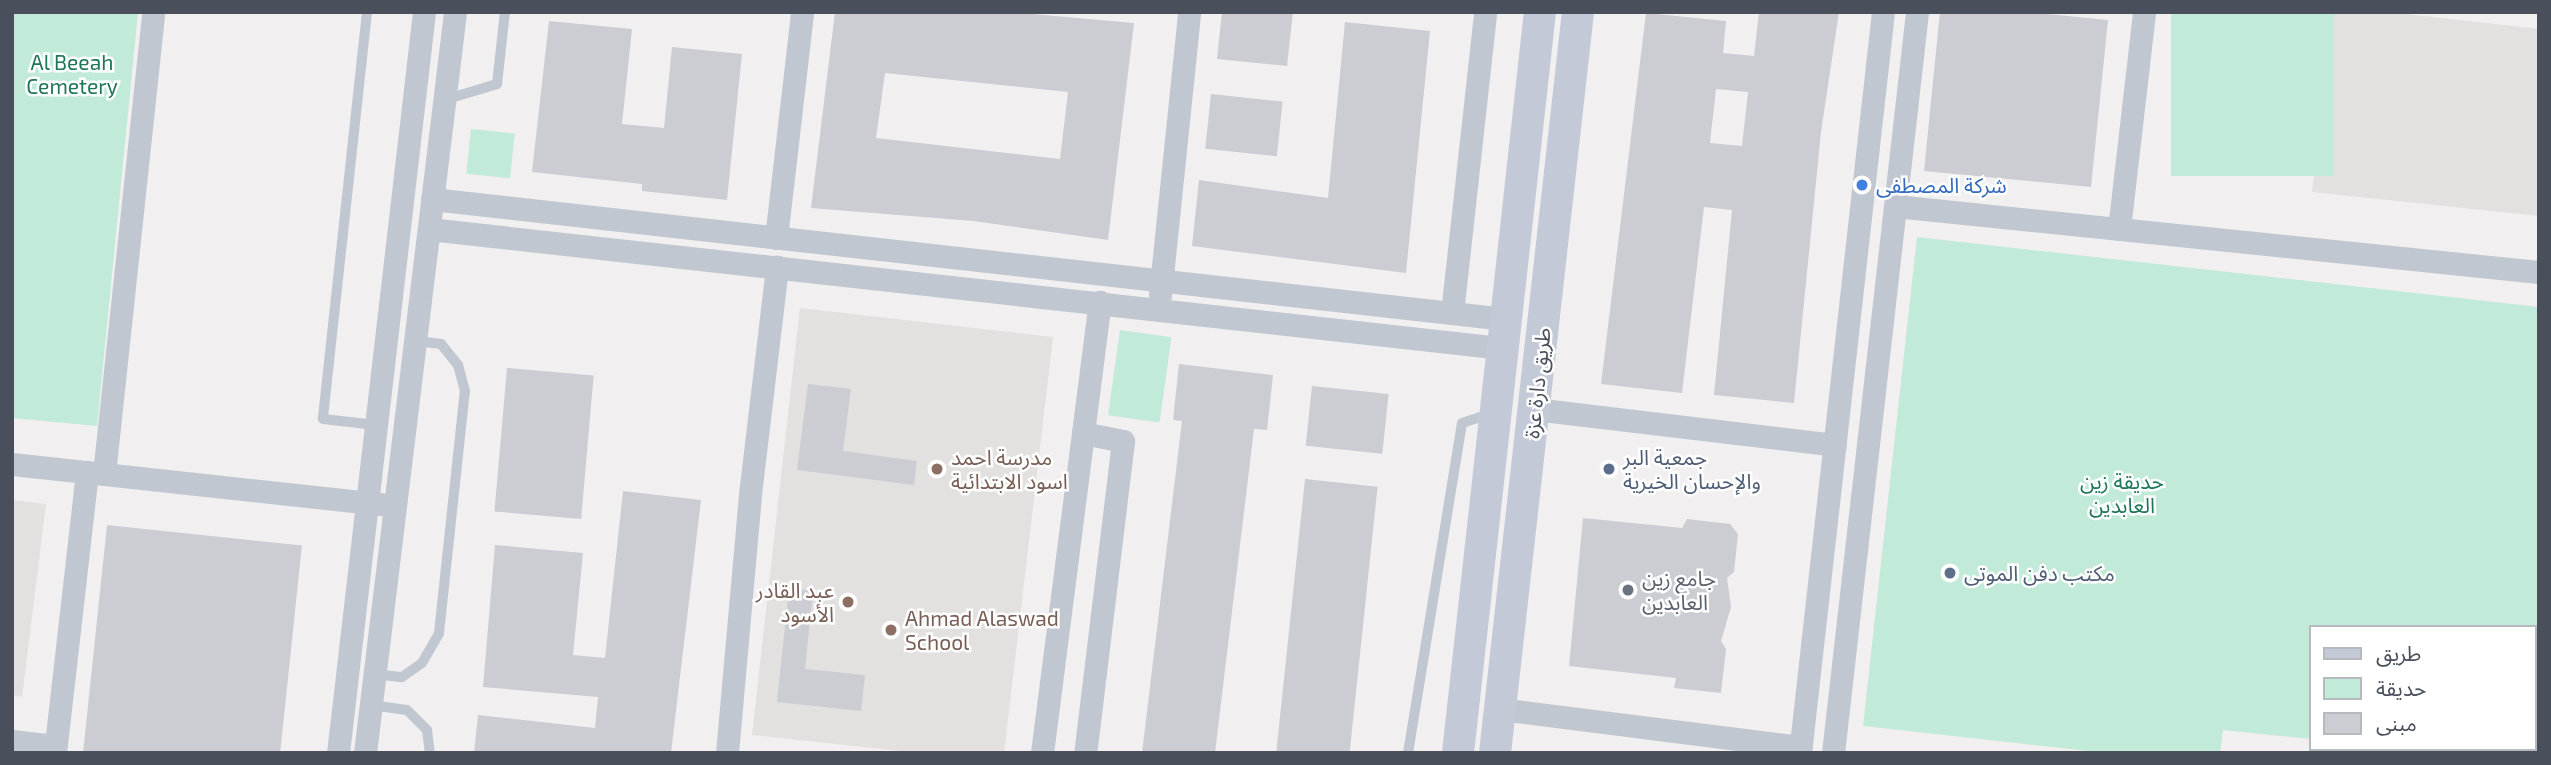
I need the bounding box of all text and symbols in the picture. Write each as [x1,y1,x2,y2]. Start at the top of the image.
park label: Al Beeah Cemetery [26,49,118,99]
place label: شركة المصطفى [1876,172,2007,198]
marker: شركة المصطفى [1854,177,1870,193]
street label: طريق دارة عزة [1519,326,1555,440]
place label: مدرسة احمد اسود الابتدائية [951,444,1068,494]
place label: جمعية البر والإحسان الخيرية [1623,444,1761,494]
marker: مدرسة احمد اسود الابتدائية [929,461,945,477]
marker: جمعية البر والإحسان الخيرية [1601,461,1617,477]
park label: حديقة زين العابدين [2080,468,2164,518]
place label: مكتب دفن الموتى [1964,560,2115,586]
place label: جامع زين العابدين [1642,565,1716,615]
marker: مكتب دفن الموتى [1942,565,1958,581]
place label: عبد القادر الأسود [756,577,834,627]
marker: جامع زين العابدين [1620,582,1636,598]
marker: عبد القادر الأسود [840,594,856,610]
place label: Ahmad Alaswad School [905,605,1059,655]
marker: Ahmad Alaswad School [883,622,899,638]
legend [2310,625,2537,751]
text: طريق [2376,640,2421,665]
text: حديقة [2376,675,2426,700]
text: مبنى [2376,710,2417,735]

